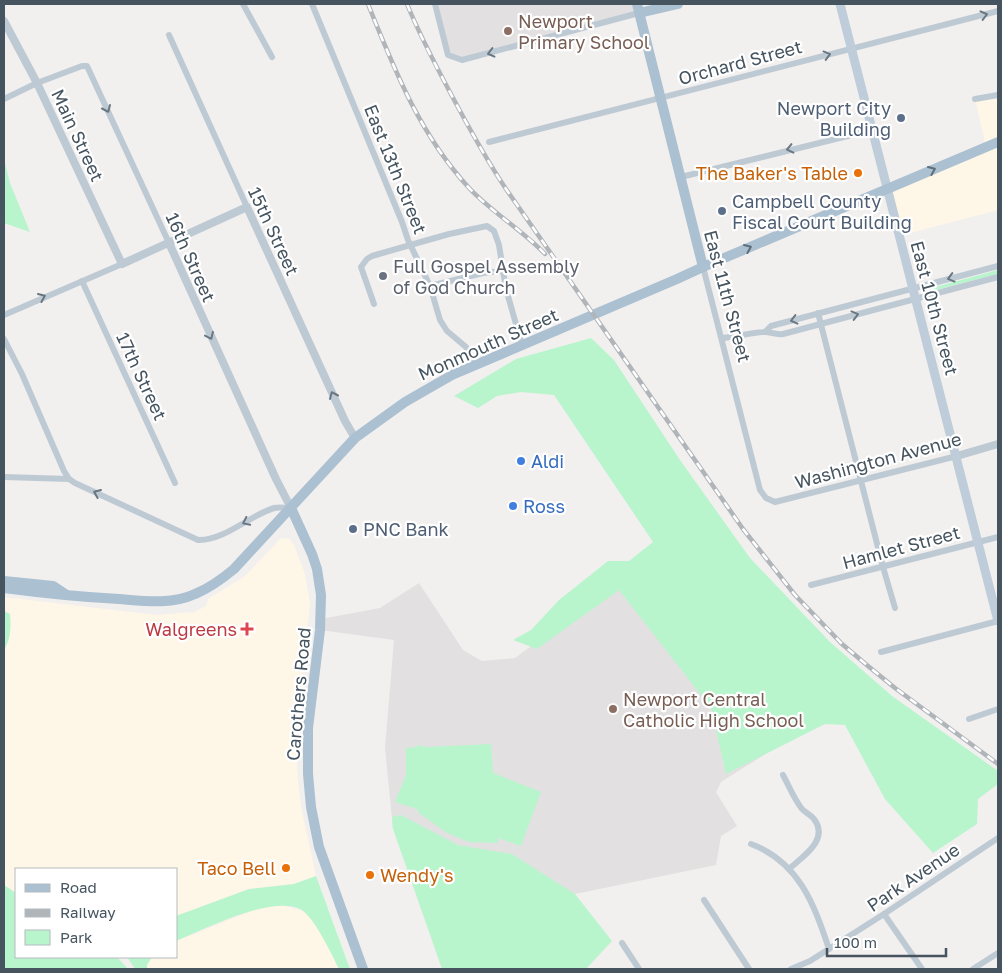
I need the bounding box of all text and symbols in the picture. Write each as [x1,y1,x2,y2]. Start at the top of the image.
place label: Newport Primary School [518,10,650,53]
one-way arrow [980,10,989,21]
marker: Newport Primary School [502,25,514,37]
street label: Orchard Street [676,35,804,89]
one-way arrow [486,47,495,58]
one-way arrow [822,50,831,61]
street label: Main Street [47,85,109,185]
place label: Newport City Building [777,97,891,140]
street label: East 13th Street [360,101,432,237]
one-way arrow [100,104,111,113]
marker: Newport City Building [895,112,907,124]
one-way arrow [786,143,795,154]
place label: The Baker's Table [696,162,848,184]
one-way arrow [927,165,936,176]
marker: The Baker's Table [852,167,864,179]
street label: 15th Street [244,183,304,279]
place label: Campbell County Fiscal Court Building [732,190,912,233]
marker: Campbell County Fiscal Court Building [716,205,728,217]
street label: 16th Street [161,209,221,305]
street label: East 11th Street [700,228,756,364]
street label: East 10th Street [906,238,964,378]
one-way arrow [743,243,752,254]
place label: Full Gospel Assembly of God Church [393,255,579,298]
marker: Full Gospel Assembly of God Church [377,270,389,282]
one-way arrow [947,272,956,283]
one-way arrow [37,293,46,304]
street label: Monmouth Street [415,303,561,385]
one-way arrow [850,310,859,321]
one-way arrow [790,314,799,324]
street label: 17th Street [112,329,172,423]
one-way arrow [204,331,215,340]
one-way arrow [329,391,339,400]
street label: Washington Avenue [792,427,964,493]
place label: Aldi [531,450,564,472]
marker: Aldi [515,455,527,467]
one-way arrow [93,488,102,499]
place label: Ross [523,495,565,517]
marker: Ross [507,500,519,512]
one-way arrow [242,516,251,526]
place label: PNC Bank [363,518,449,540]
street label: Hamlet Street [840,521,962,573]
marker: PNC Bank [347,523,359,535]
place label: Walgreens [145,618,237,640]
marker: Walgreens [241,623,253,635]
street label: Carothers Road [281,626,315,762]
place label: Newport Central Catholic High School [623,688,804,731]
marker: Newport Central Catholic High School [607,703,619,715]
street label: Park Avenue [862,838,964,916]
place label: Taco Bell [197,857,276,879]
marker: Taco Bell [280,862,292,874]
place label: Wendy's [380,864,453,886]
legend [15,868,178,958]
marker: Wendy's [364,869,376,881]
text: Road [60,878,97,896]
text: Railway [60,903,116,921]
scale bar [827,926,946,958]
text: Park [60,928,93,946]
text: 100 m [834,933,877,951]

